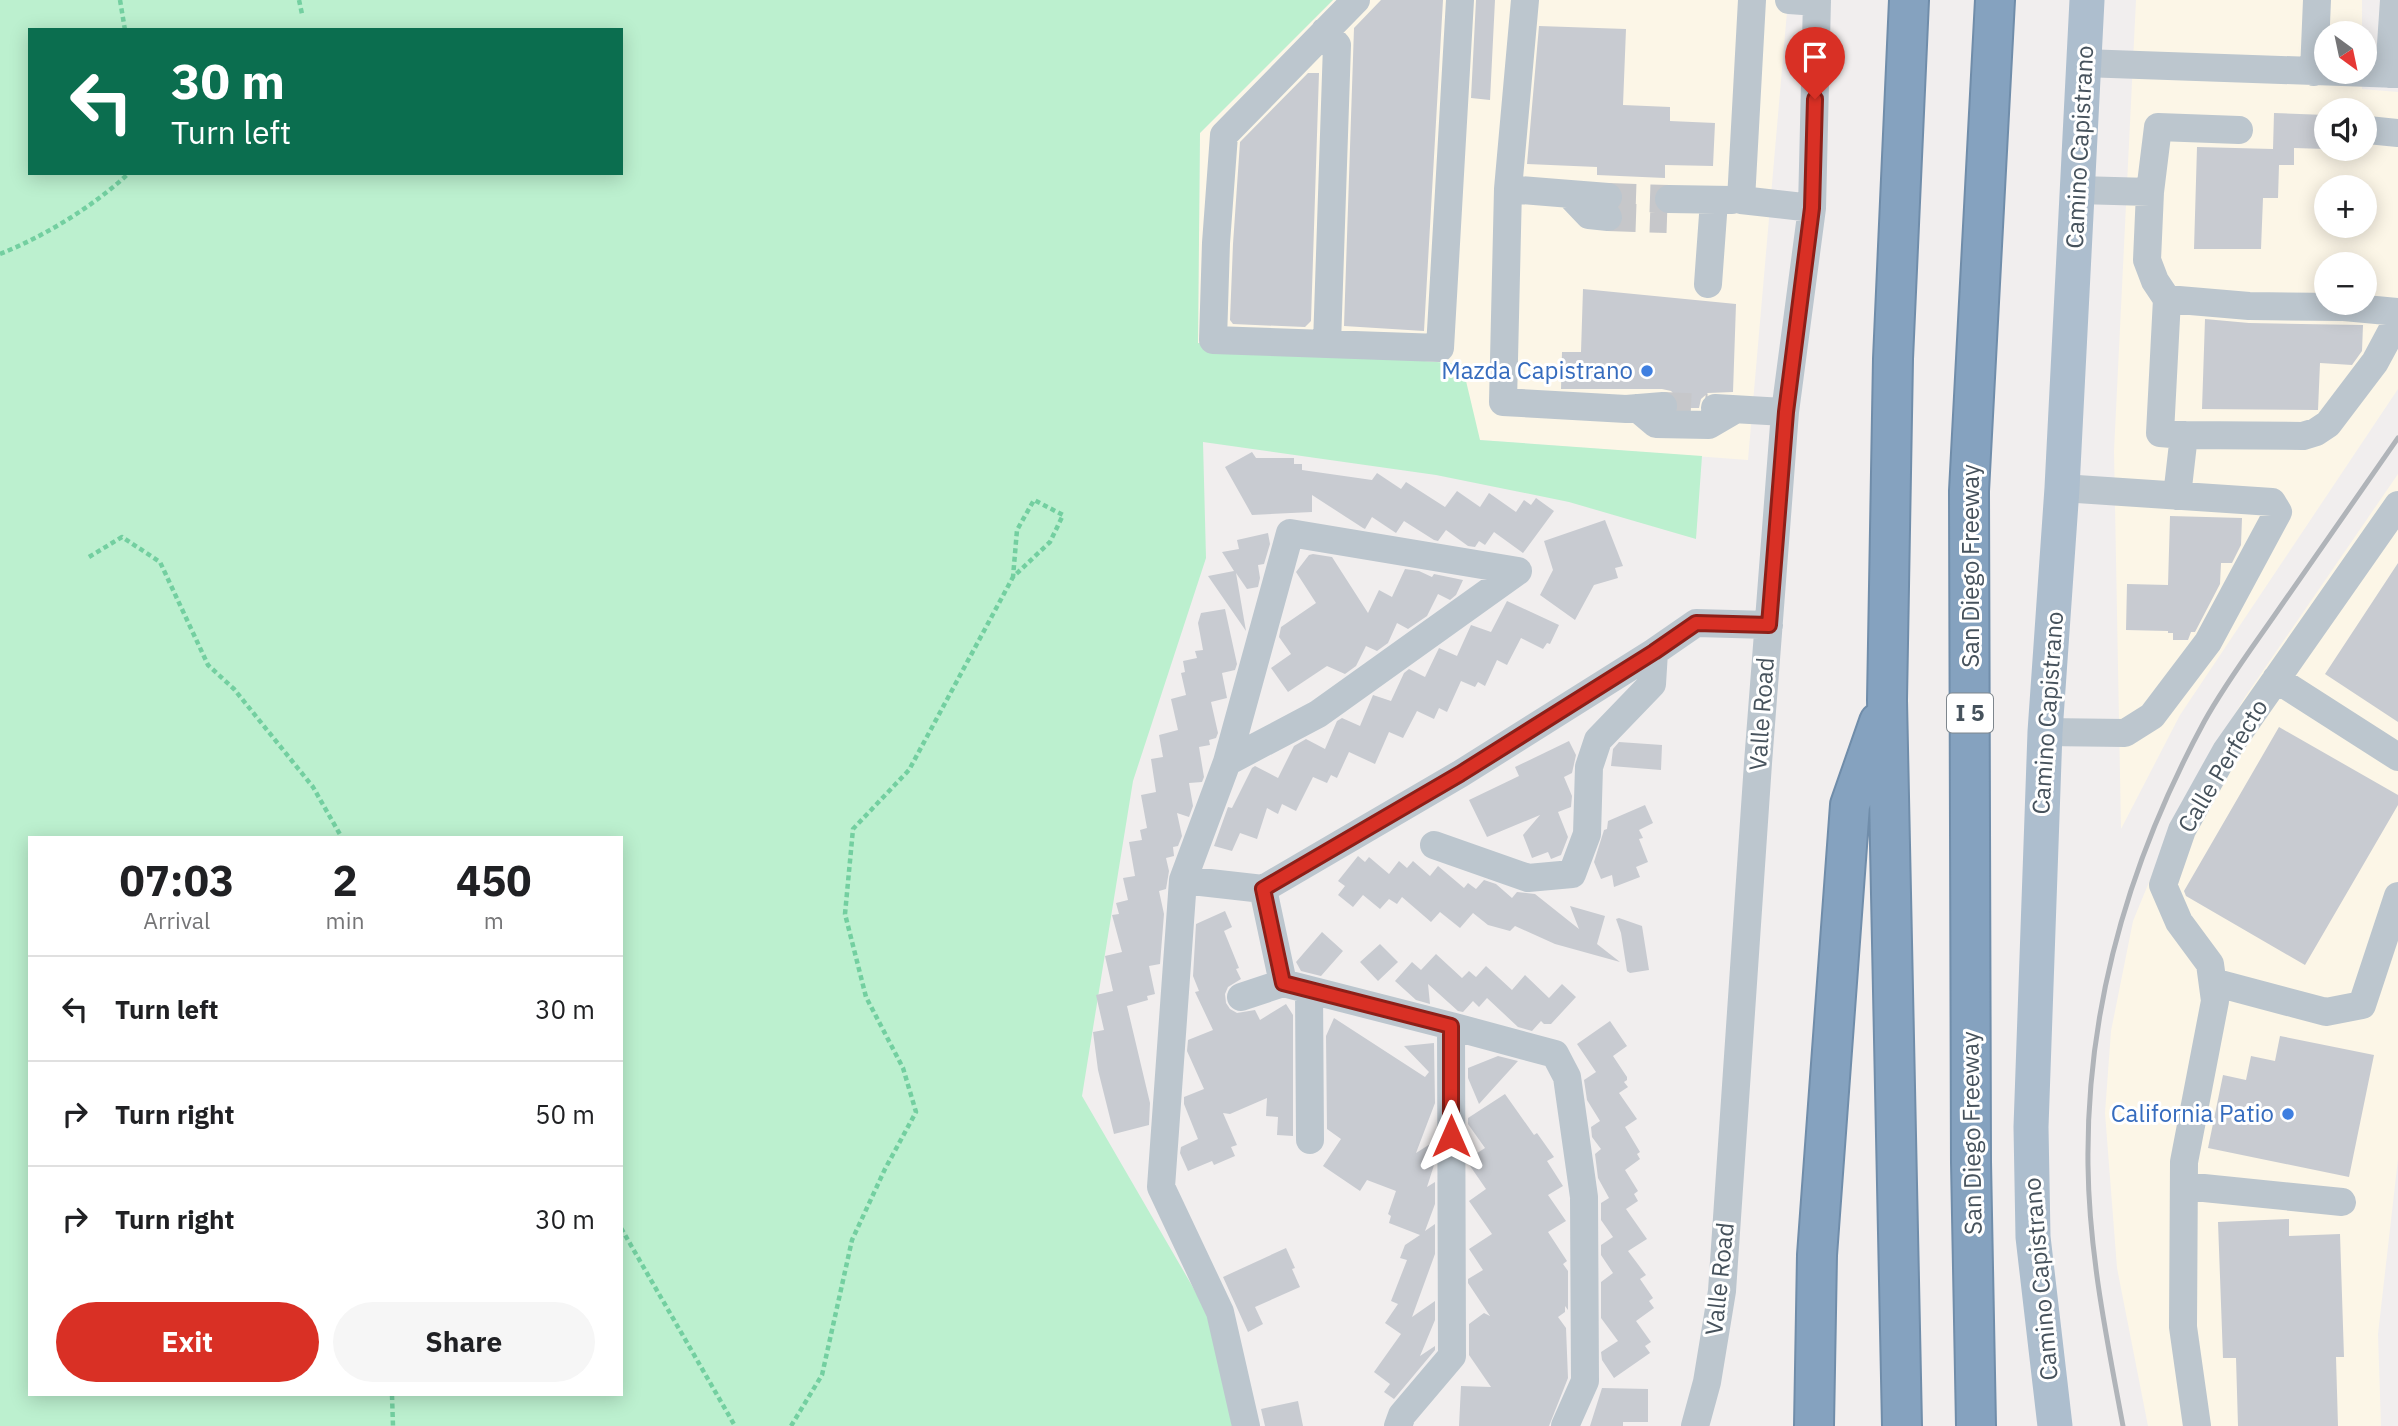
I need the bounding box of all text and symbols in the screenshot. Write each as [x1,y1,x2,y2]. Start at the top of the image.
north arrow [2314,21,2376,84]
map controls [2314,21,2377,315]
pin [1785,27,1845,99]
icon: arrive [1796,38,1834,76]
street label: Camino Capistrano [2058,44,2100,249]
text: 30 m [171,49,285,112]
icon: left [56,56,147,147]
button: sound [2314,98,2377,161]
text: Turn left [171,111,291,153]
button: + [2314,175,2377,238]
button: − [2314,252,2377,315]
place label: Mazda Capistrano [1441,354,1633,386]
marker: Mazda Capistrano [1639,363,1655,379]
street label: San Diego Freeway [1954,464,1986,668]
street label: Camino Capistrano [2024,610,2070,816]
street label: Valle Road [1741,656,1781,772]
street label: Calle Perfecto [2170,693,2275,838]
road number: I 5 [1947,694,1993,733]
text: 07:03 [119,853,234,908]
text: 2 [332,853,358,908]
text: 450 [456,853,532,908]
text: Arrival [143,905,210,935]
text: min [326,905,364,935]
text: m [484,905,504,935]
icon: left [56,990,94,1028]
text: Turn left [115,992,218,1026]
text: 30 m [535,992,595,1026]
street label: San Diego Freeway [1953,1031,1989,1235]
icon: right [56,1095,94,1133]
text: Turn right [115,1097,234,1131]
text: 50 m [535,1097,595,1131]
place label: California Patio [2111,1097,2274,1129]
position arrow [1414,1099,1488,1173]
marker: California Patio [2280,1106,2296,1122]
street label: Camino Capistrano [2015,1176,2065,1382]
icon: right [56,1200,94,1238]
text: Turn right [115,1202,234,1236]
text: 30 m [535,1202,595,1236]
street label: Valle Road [1697,1221,1741,1337]
button: Exit [56,1302,319,1382]
button: Share [333,1302,595,1382]

